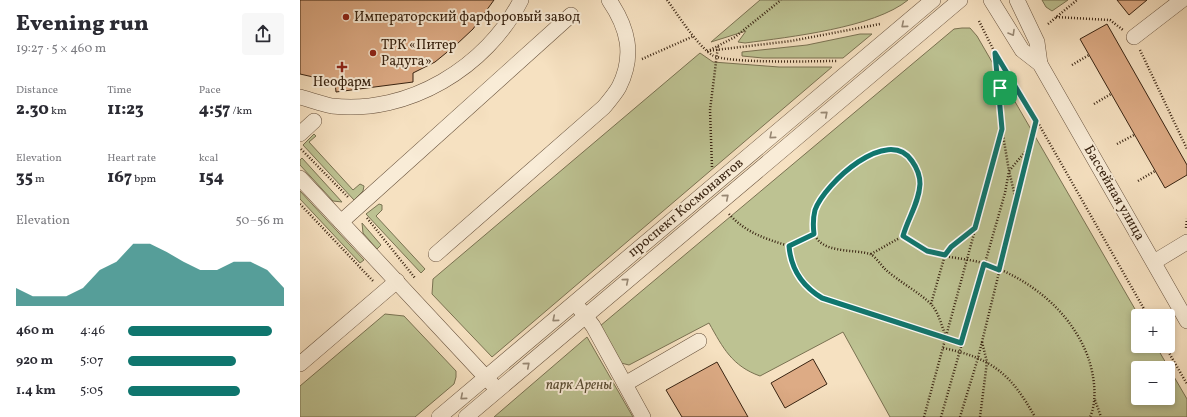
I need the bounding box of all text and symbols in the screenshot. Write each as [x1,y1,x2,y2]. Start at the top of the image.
place label: Императорский фарфоровый завод [354,8,580,27]
text: Evening run [16,9,149,40]
marker: Императорский фарфоровый завод [341,12,351,22]
button: share [242,13,284,55]
one-way arrow [901,21,908,28]
one-way arrow [1007,29,1014,36]
place label: ТРК «Питер Радуга» [381,36,457,71]
text: 19:27 · 5 × 460 m [16,40,106,58]
marker: ТРК «Питер Радуга» [368,48,378,58]
marker: Неофарм [337,62,347,72]
pin [983,71,1017,105]
place label: Неофарм [313,73,372,92]
icon: arrive [989,77,1011,99]
text: Distance [16,83,58,98]
text: Time [107,83,131,98]
text: Pace [199,83,221,98]
text: 2.30 [16,98,49,121]
text: 11:23 [107,98,144,121]
text: 4:57 [199,98,230,121]
text: km [49,104,67,119]
text: /km [230,104,252,119]
one-way arrow [820,111,828,118]
one-way arrow [770,132,777,139]
street label: Бассейная улица [1079,142,1149,244]
text: Elevation [16,151,62,166]
text: Heart rate [107,151,156,166]
text: kcal [199,151,218,166]
street label: проспект Космонавтов [624,154,748,262]
text: 35 [16,166,33,189]
text: 167 [107,166,132,189]
text: 154 [199,166,224,189]
text: m [33,172,45,187]
text: bpm [132,172,156,187]
one-way arrow [721,195,728,202]
text: Elevation [16,212,70,230]
text: 50–56 m [236,212,284,230]
one-way arrow [622,279,629,286]
map controls [1131,309,1175,405]
button: + [1131,309,1175,353]
one-way arrow [553,315,560,322]
text: 460 m [16,322,54,340]
text: 4:46 [80,322,105,340]
text: 920 m [16,352,53,370]
text: 5:07 [80,352,103,370]
button: − [1131,361,1175,405]
one-way arrow [522,363,530,370]
park label: парк Арены [546,376,612,395]
text: 1.4 km [16,382,56,400]
text: 5:05 [80,382,103,400]
one-way arrow [460,393,467,400]

